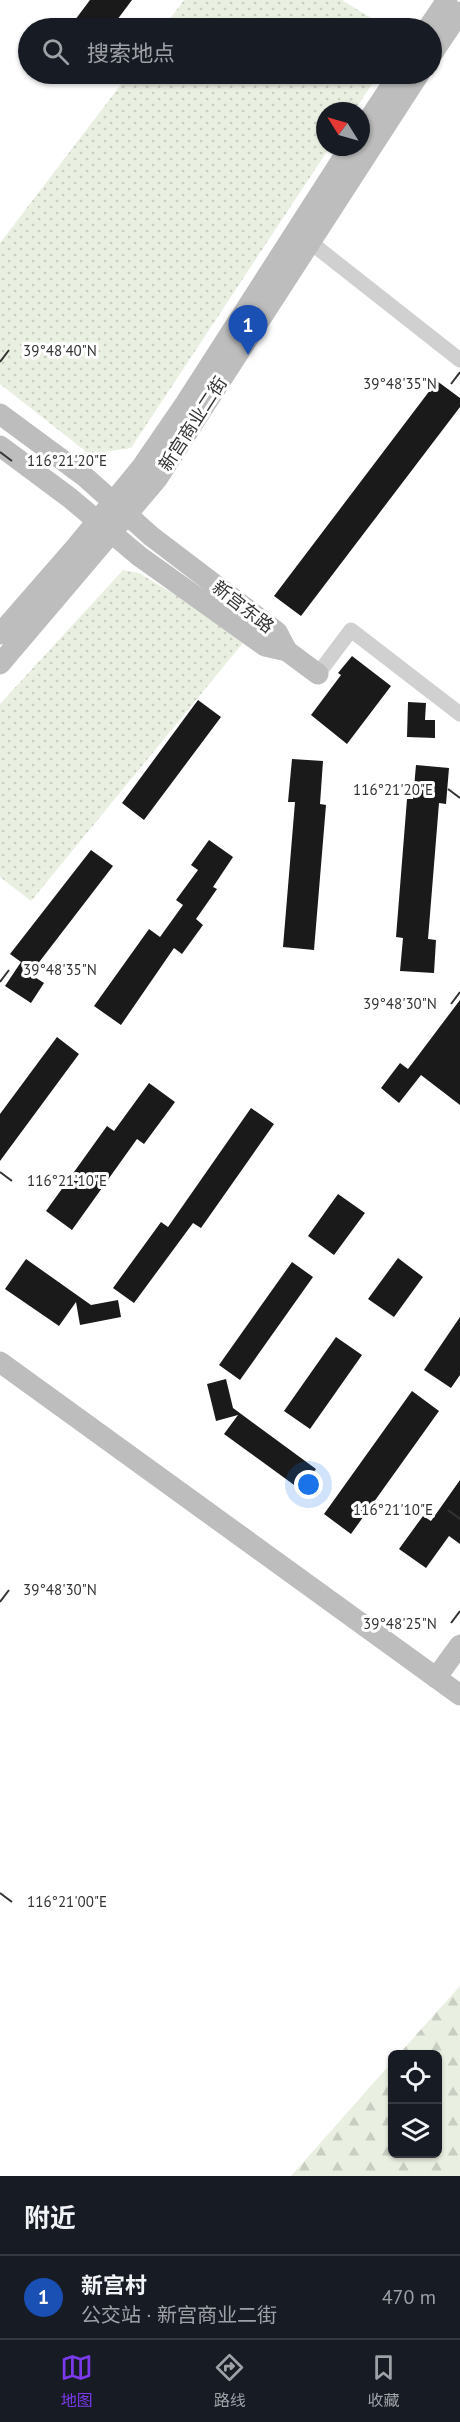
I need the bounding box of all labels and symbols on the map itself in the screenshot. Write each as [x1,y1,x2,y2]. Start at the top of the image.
north arrow [316,102,370,156]
pin: 1 [228,306,268,355]
text: 39°48'40"N [23,341,97,360]
street label: 新宫商业二街 [154,372,232,475]
text: 39°48'35"N [363,374,437,393]
text: 116°21'20"E [27,451,107,470]
street label: 新宫东路 [208,575,279,638]
text: 116°21'20"E [353,780,433,799]
text: 39°48'35"N [23,960,97,979]
text: 39°48'30"N [363,994,437,1013]
text: 116°21'10"E [27,1171,107,1190]
your location [294,1470,323,1499]
text: 116°21'10"E [353,1500,433,1519]
text: 39°48'30"N [23,1580,97,1599]
text: 39°48'25"N [363,1614,437,1633]
text: 116°21'00"E [27,1892,107,1911]

